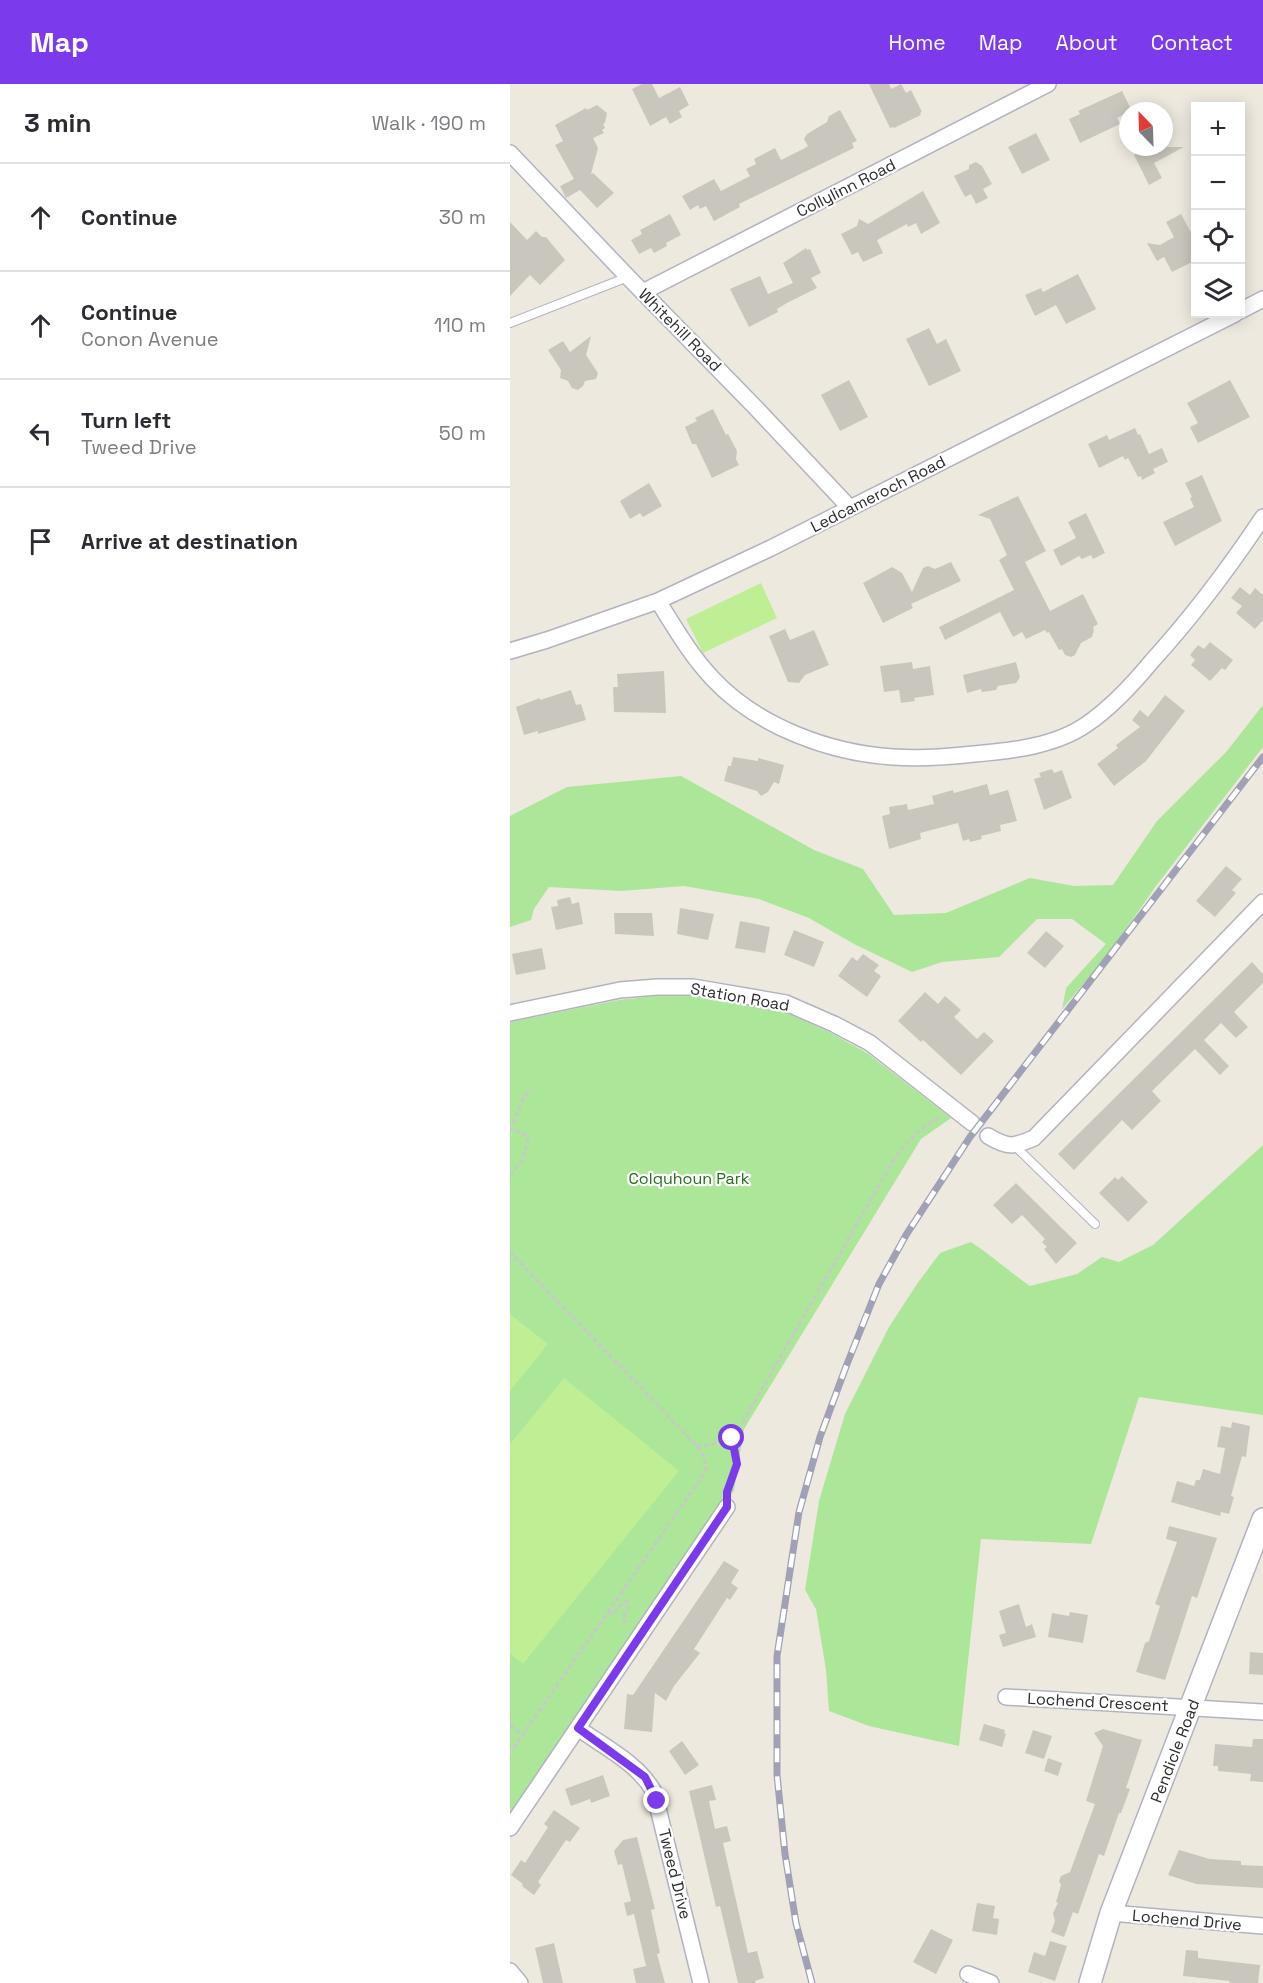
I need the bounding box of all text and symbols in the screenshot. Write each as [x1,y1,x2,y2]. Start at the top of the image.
text: Map [30,24,89,60]
text: Home [888,29,946,56]
text: Map [979,29,1023,56]
text: About [1056,29,1118,56]
text: Contact [1151,29,1233,56]
north arrow [1119,102,1173,156]
map controls [1191,102,1245,318]
button: + [1191,102,1245,156]
text: 3 min [24,106,92,140]
text: Walk · 190 m [372,110,486,136]
street label: Collylinn Road [793,154,899,222]
button: − [1191,156,1245,210]
icon: ahead [24,201,57,234]
text: Continue [81,203,177,231]
text: 30 m [439,204,486,230]
button: locate [1191,210,1245,264]
button: layers [1191,264,1245,318]
street label: Whitehill Road [634,284,726,376]
text: Continue [81,298,177,326]
icon: ahead [24,309,57,342]
text: 110 m [434,312,486,338]
text: Conon Avenue [81,326,219,352]
text: Turn left [81,406,171,434]
icon: left [24,417,57,450]
text: 50 m [439,420,486,446]
text: Tweed Drive [81,434,197,460]
street label: Ledcameroch Road [807,451,949,537]
icon: arrive [24,525,57,558]
text: Arrive at destination [81,527,298,555]
street label: Station Road [689,978,791,1016]
park label: Colquhoun Park [629,1168,750,1189]
route start [718,1424,744,1450]
street label: Lochend Crescent [1027,1688,1169,1716]
street label: Pendicle Road [1146,1696,1204,1806]
route end [643,1787,669,1813]
street label: Tweed Drive [654,1827,696,1921]
street label: Lochend Drive [1131,1905,1243,1935]

